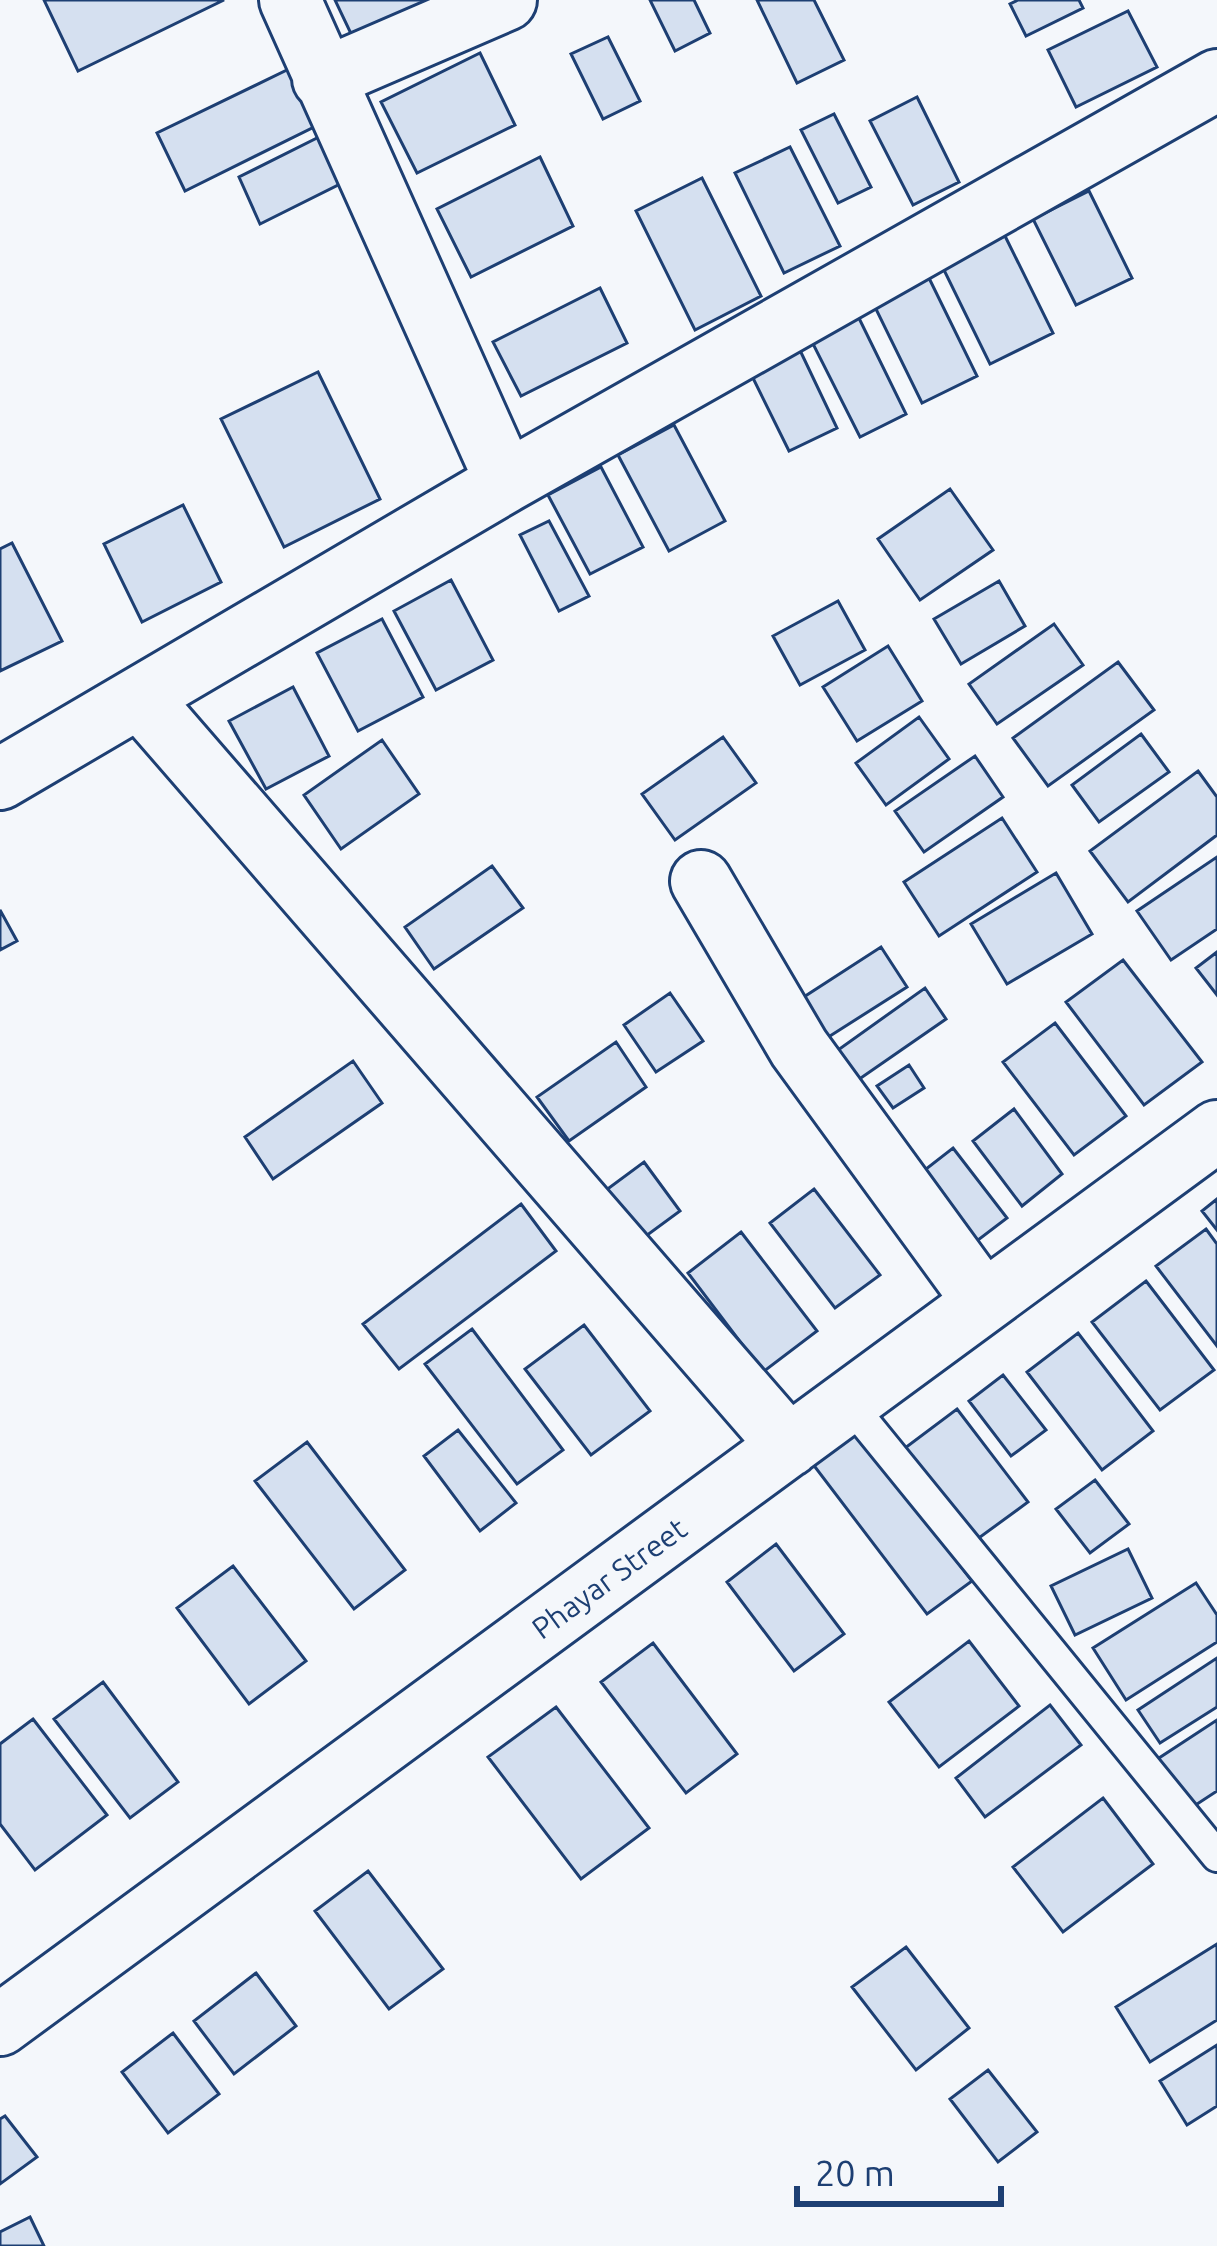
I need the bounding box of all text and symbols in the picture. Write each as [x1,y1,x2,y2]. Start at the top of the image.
street label: Phayar Street [525,1511,693,1645]
scale bar [797,2132,1001,2206]
text: 20 m [815,2152,895,2193]

